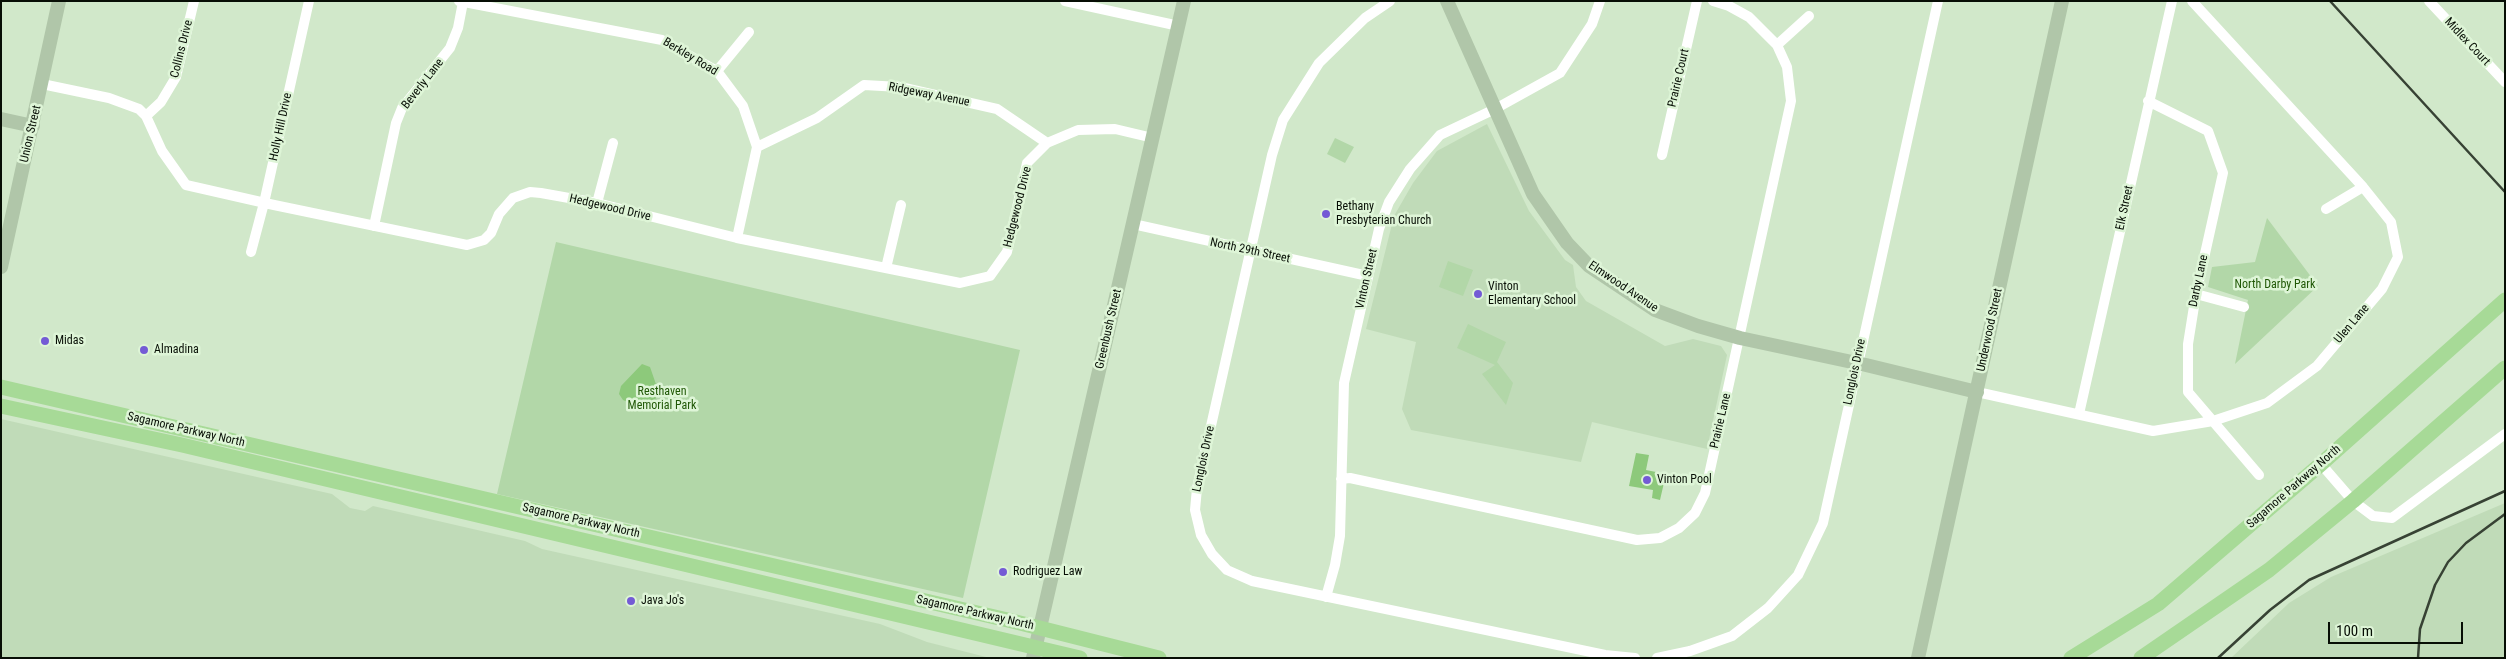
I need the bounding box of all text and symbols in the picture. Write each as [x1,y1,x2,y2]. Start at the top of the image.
street label: Midlex Court [2441,15,2493,69]
street label: Collins Drive [168,19,196,79]
street label: Berkley Road [660,35,720,79]
street label: Prairie Court [1665,47,1693,109]
street label: Beverly Lane [399,56,447,112]
street label: Ridgeway Avenue [887,80,971,110]
street label: Holly Hill Drive [267,92,295,162]
street label: Union Street [17,104,45,164]
street label: Hedgewood Drive [1001,165,1035,249]
street label: Elk Street [2113,184,2137,232]
street label: Hedgewood Drive [568,192,652,224]
place label: Bethany Presbyterian Church [1336,200,1431,228]
marker: Bethany Presbyterian Church [1320,208,1332,220]
street label: North 29th Street [1209,235,1291,267]
street label: Vinton Street [1353,247,1381,311]
street label: Darby Lane [2186,254,2212,308]
street label: Elmwood Avenue [1585,258,1661,316]
park label: North Darby Park [2235,278,2315,292]
place label: Vinton Elementary School [1488,280,1576,308]
street label: Underwood Street [1974,287,2006,373]
street label: Greenbush Street [1093,288,1125,370]
marker: Vinton Elementary School [1472,288,1484,300]
street label: Ulen Lane [2332,302,2372,346]
place label: Midas [55,334,84,348]
marker: Midas [39,335,51,347]
street label: Longlois Drive [1841,338,1869,406]
place label: Almadina [154,343,199,357]
marker: Almadina [138,344,150,356]
park label: Resthaven Memorial Park [628,385,696,413]
street label: Prairie Lane [1708,392,1734,450]
street label: Sagamore Parkway North [126,409,246,451]
street label: Longlois Drive [1190,425,1218,493]
street label: Sagamore Parkway North [2244,442,2344,532]
place label: Vinton Pool [1657,473,1712,487]
marker: Vinton Pool [1641,474,1653,486]
street label: Sagamore Parkway North [521,500,641,542]
place label: Rodriguez Law [1013,565,1082,579]
marker: Rodriguez Law [997,566,1009,578]
street label: Sagamore Parkway North [915,592,1035,634]
place label: Java Jo's [641,594,684,608]
marker: Java Jo's [625,595,637,607]
scale bar [2331,612,2466,644]
text: 100 m [2336,622,2373,640]

